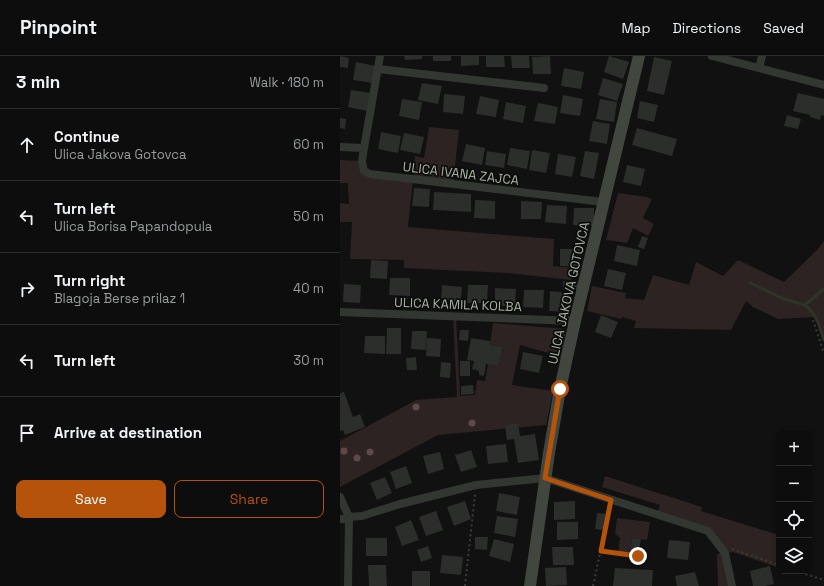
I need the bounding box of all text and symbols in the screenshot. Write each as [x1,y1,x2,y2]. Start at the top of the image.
text: Pinpoint [20,15,97,40]
text: Map [621,19,651,37]
text: Directions [673,19,741,37]
text: Saved [763,19,804,37]
text: 3 min [16,71,60,93]
text: Walk · 180 m [250,74,324,91]
text: Continue [54,127,120,146]
icon: ahead [16,134,38,156]
text: 60 m [293,136,324,153]
text: Ulica Jakova Gotovca [54,146,186,163]
street label: ULICA IVANA ZAJCA [402,158,520,189]
text: Turn left [54,199,116,218]
icon: left [16,206,38,228]
text: 50 m [293,208,324,225]
text: Ulica Borisa Papandopula [54,218,212,235]
street label: ULICA JAKOVA GOTOVCA [544,220,593,366]
text: Turn right [54,271,125,290]
icon: right [16,278,38,300]
text: 40 m [293,280,324,297]
text: Blagoja Berse prilaz 1 [54,290,185,307]
street label: ULICA KAMILA KOLBA [394,294,522,315]
icon: left [16,350,38,372]
text: Turn left [54,351,116,370]
text: 30 m [293,352,324,369]
route start [551,380,569,398]
icon: arrive [16,422,38,444]
text: Arrive at destination [54,423,202,442]
map controls [776,430,812,574]
button: + [776,430,812,466]
button: − [776,466,812,502]
button: Save [16,480,166,518]
button: Share [174,480,324,518]
button: locate [776,502,812,538]
button: layers [776,538,812,574]
route end [629,547,647,565]

